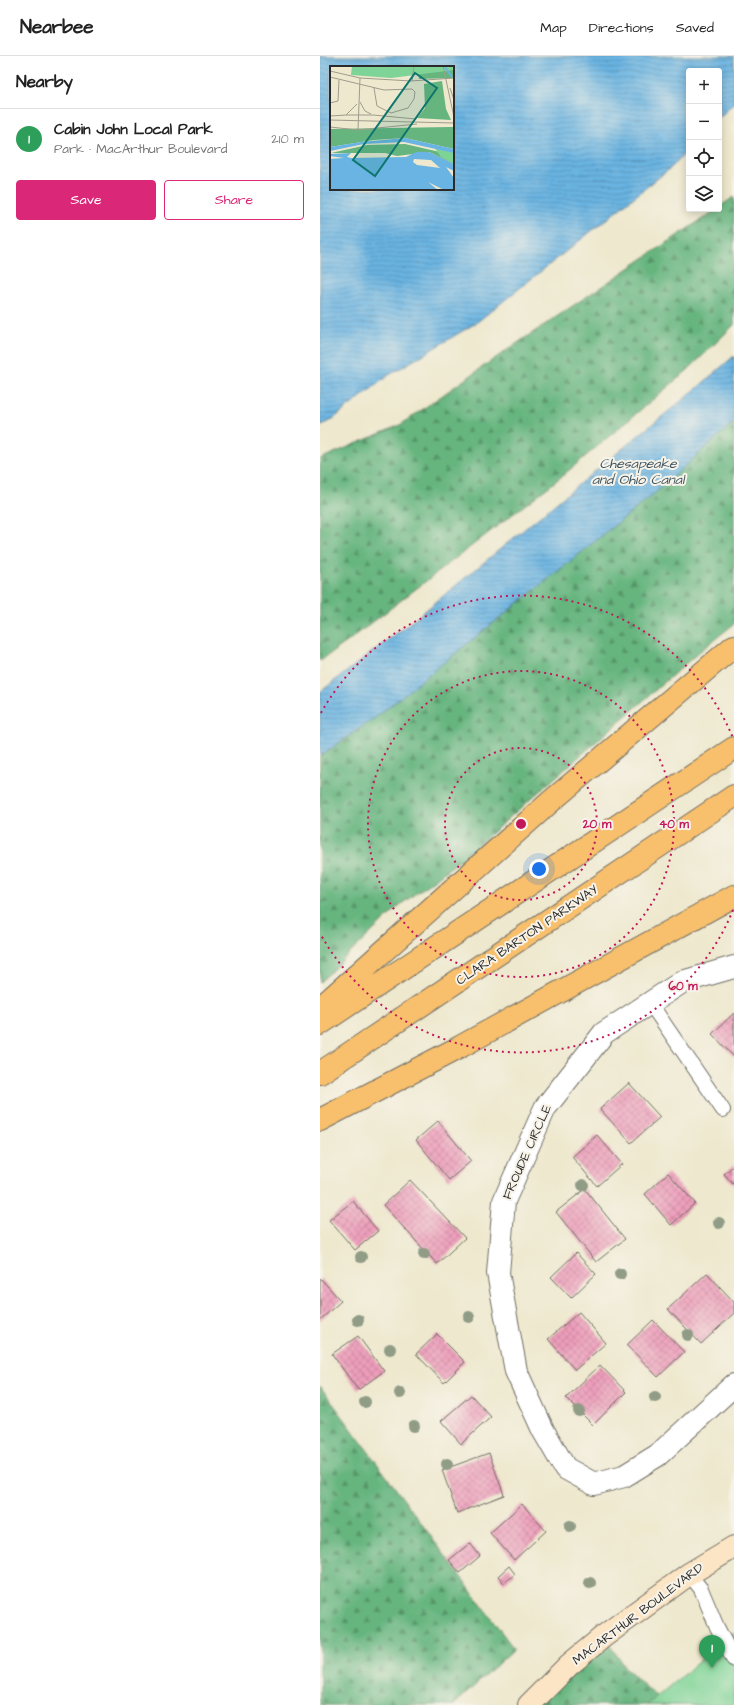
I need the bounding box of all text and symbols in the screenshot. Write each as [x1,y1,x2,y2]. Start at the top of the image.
text: Nearbee [20,14,94,41]
text: Map [540,18,567,38]
text: Directions [589,18,654,38]
text: Saved [676,18,714,38]
inset map [330,66,454,190]
map controls [686,68,722,212]
button: + [686,68,722,104]
text: Nearby [16,70,73,94]
button: − [686,104,722,140]
text: Cabin John Local Park [54,119,213,140]
text: 1 [28,130,30,148]
text: 210 m [271,130,304,148]
text: Park · MacArthur Boulevard [54,140,228,158]
button: locate [686,140,722,176]
button: layers [686,176,722,212]
button: Save [16,180,156,220]
button: Share [164,180,304,220]
water label: Chesapeake and Ohio Canal [592,454,686,490]
text: 20 m [582,816,612,833]
text: 40 m [659,816,690,833]
centre of rings [514,817,528,831]
your location [529,859,549,879]
street label: CLARA BARTON PARKWAY [452,881,602,989]
text: 60 m [668,978,698,995]
street label: FROUDE CIRCLE [498,1101,556,1202]
street label: MACARTHUR BOULEVARD [569,1558,708,1669]
pin: 1 [699,1635,725,1668]

